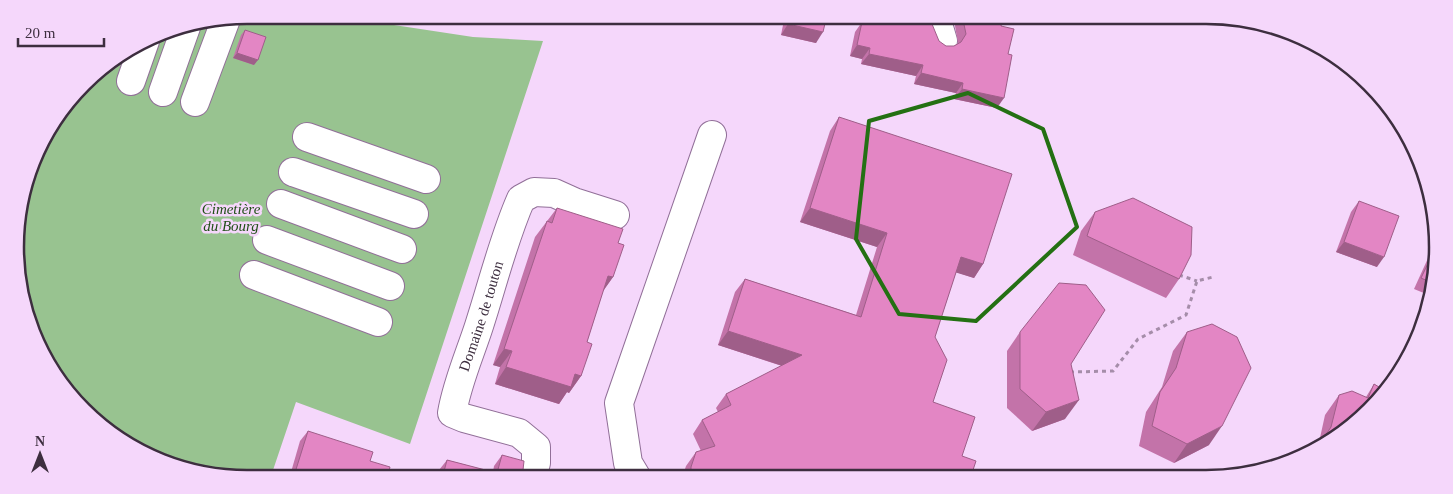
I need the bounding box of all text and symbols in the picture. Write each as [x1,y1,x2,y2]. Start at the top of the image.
scale bar [18,15,104,47]
text: 20 m [25,25,56,41]
park label: Cimetière du Bourg [202,201,261,234]
street label: Domaine de touton [456,259,506,373]
north arrow [15,429,65,479]
text: N [35,434,45,449]

